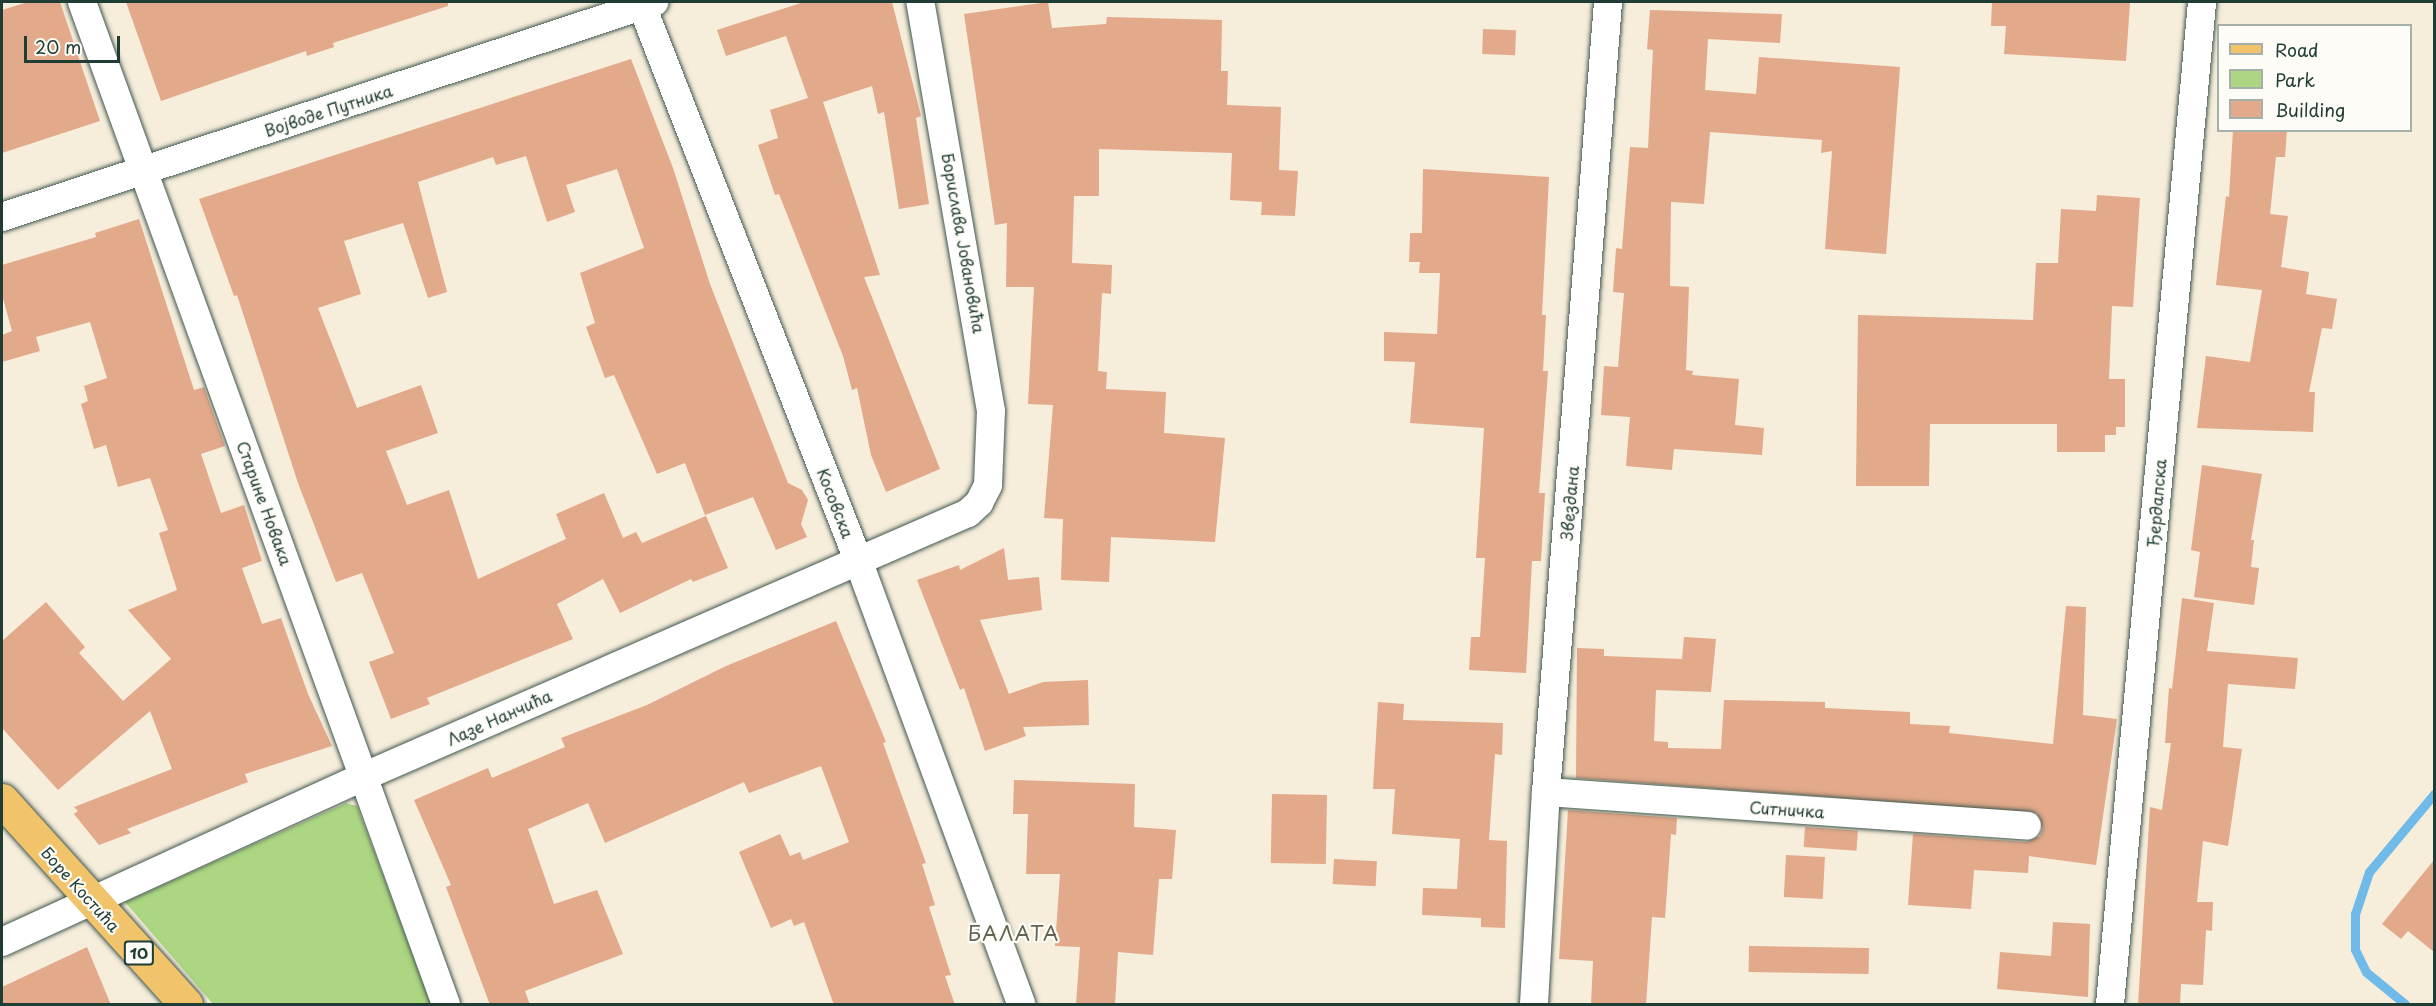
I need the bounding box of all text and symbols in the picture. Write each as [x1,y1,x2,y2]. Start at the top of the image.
scale bar [27,24,123,62]
legend [2217,24,2412,132]
text: 20 m [35,33,81,60]
text: Road [2275,36,2319,63]
text: Park [2275,66,2315,93]
street label: Војводе Путника [261,80,395,140]
text: Building [2275,96,2345,123]
street label: Борислава Јовановића [939,151,989,335]
street label: Старине Новака [233,438,297,568]
street label: Ђердапска [2143,458,2169,548]
street label: Косовска [814,465,858,541]
street label: Звездана [1556,465,1582,541]
street label: Лазе Нанчића [444,685,554,749]
street label: Ситничка [1749,797,1825,821]
street label: Боре Костића [38,843,124,935]
district label: БАЛАТА [968,921,1060,945]
road number: 10 [122,941,156,965]

